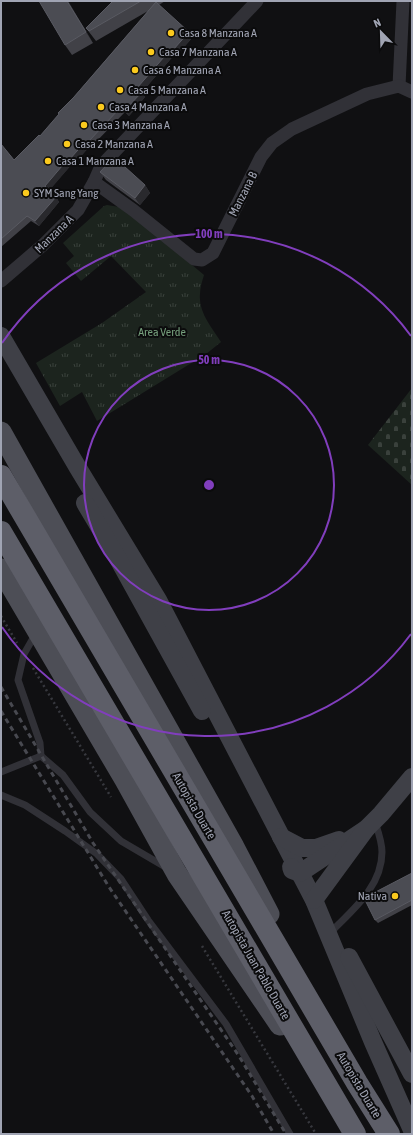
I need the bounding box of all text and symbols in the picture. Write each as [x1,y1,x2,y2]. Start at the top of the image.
north arrow [361,12,401,52]
text: N [372,16,382,30]
place label: Casa 8 Manzana A [179,26,257,40]
marker: Casa 8 Manzana A [166,28,176,38]
place label: Casa 7 Manzana A [159,45,237,59]
marker: Casa 7 Manzana A [146,47,156,57]
place label: Casa 6 Manzana A [143,63,221,77]
marker: Casa 6 Manzana A [130,65,140,75]
place label: Casa 5 Manzana A [128,83,206,97]
marker: Casa 5 Manzana A [115,85,125,95]
place label: Casa 4 Manzana A [109,100,187,114]
marker: Casa 4 Manzana A [96,102,106,112]
place label: Casa 3 Manzana A [92,118,170,132]
marker: Casa 3 Manzana A [79,120,89,130]
place label: Casa 2 Manzana A [75,137,153,151]
marker: Casa 2 Manzana A [62,139,72,149]
place label: Casa 1 Manzana A [56,154,134,168]
marker: Casa 1 Manzana A [43,156,53,166]
street label: Manzana B [226,169,260,219]
place label: SYM Sang Yang [34,186,99,200]
marker: SYM Sang Yang [21,188,31,198]
street label: Manzana A [32,212,76,256]
text: 100 m [195,227,223,241]
park label: Area Verde [138,325,186,339]
text: 50 m [198,353,220,367]
centre of rings [202,478,216,492]
street label: Autopista Duarte [169,770,219,842]
place label: Nativa [358,889,387,903]
marker: Nativa [390,891,400,901]
street label: Autopista Juan Pablo Duarte [219,908,293,1022]
street label: Autopista Duarte [334,1050,384,1120]

